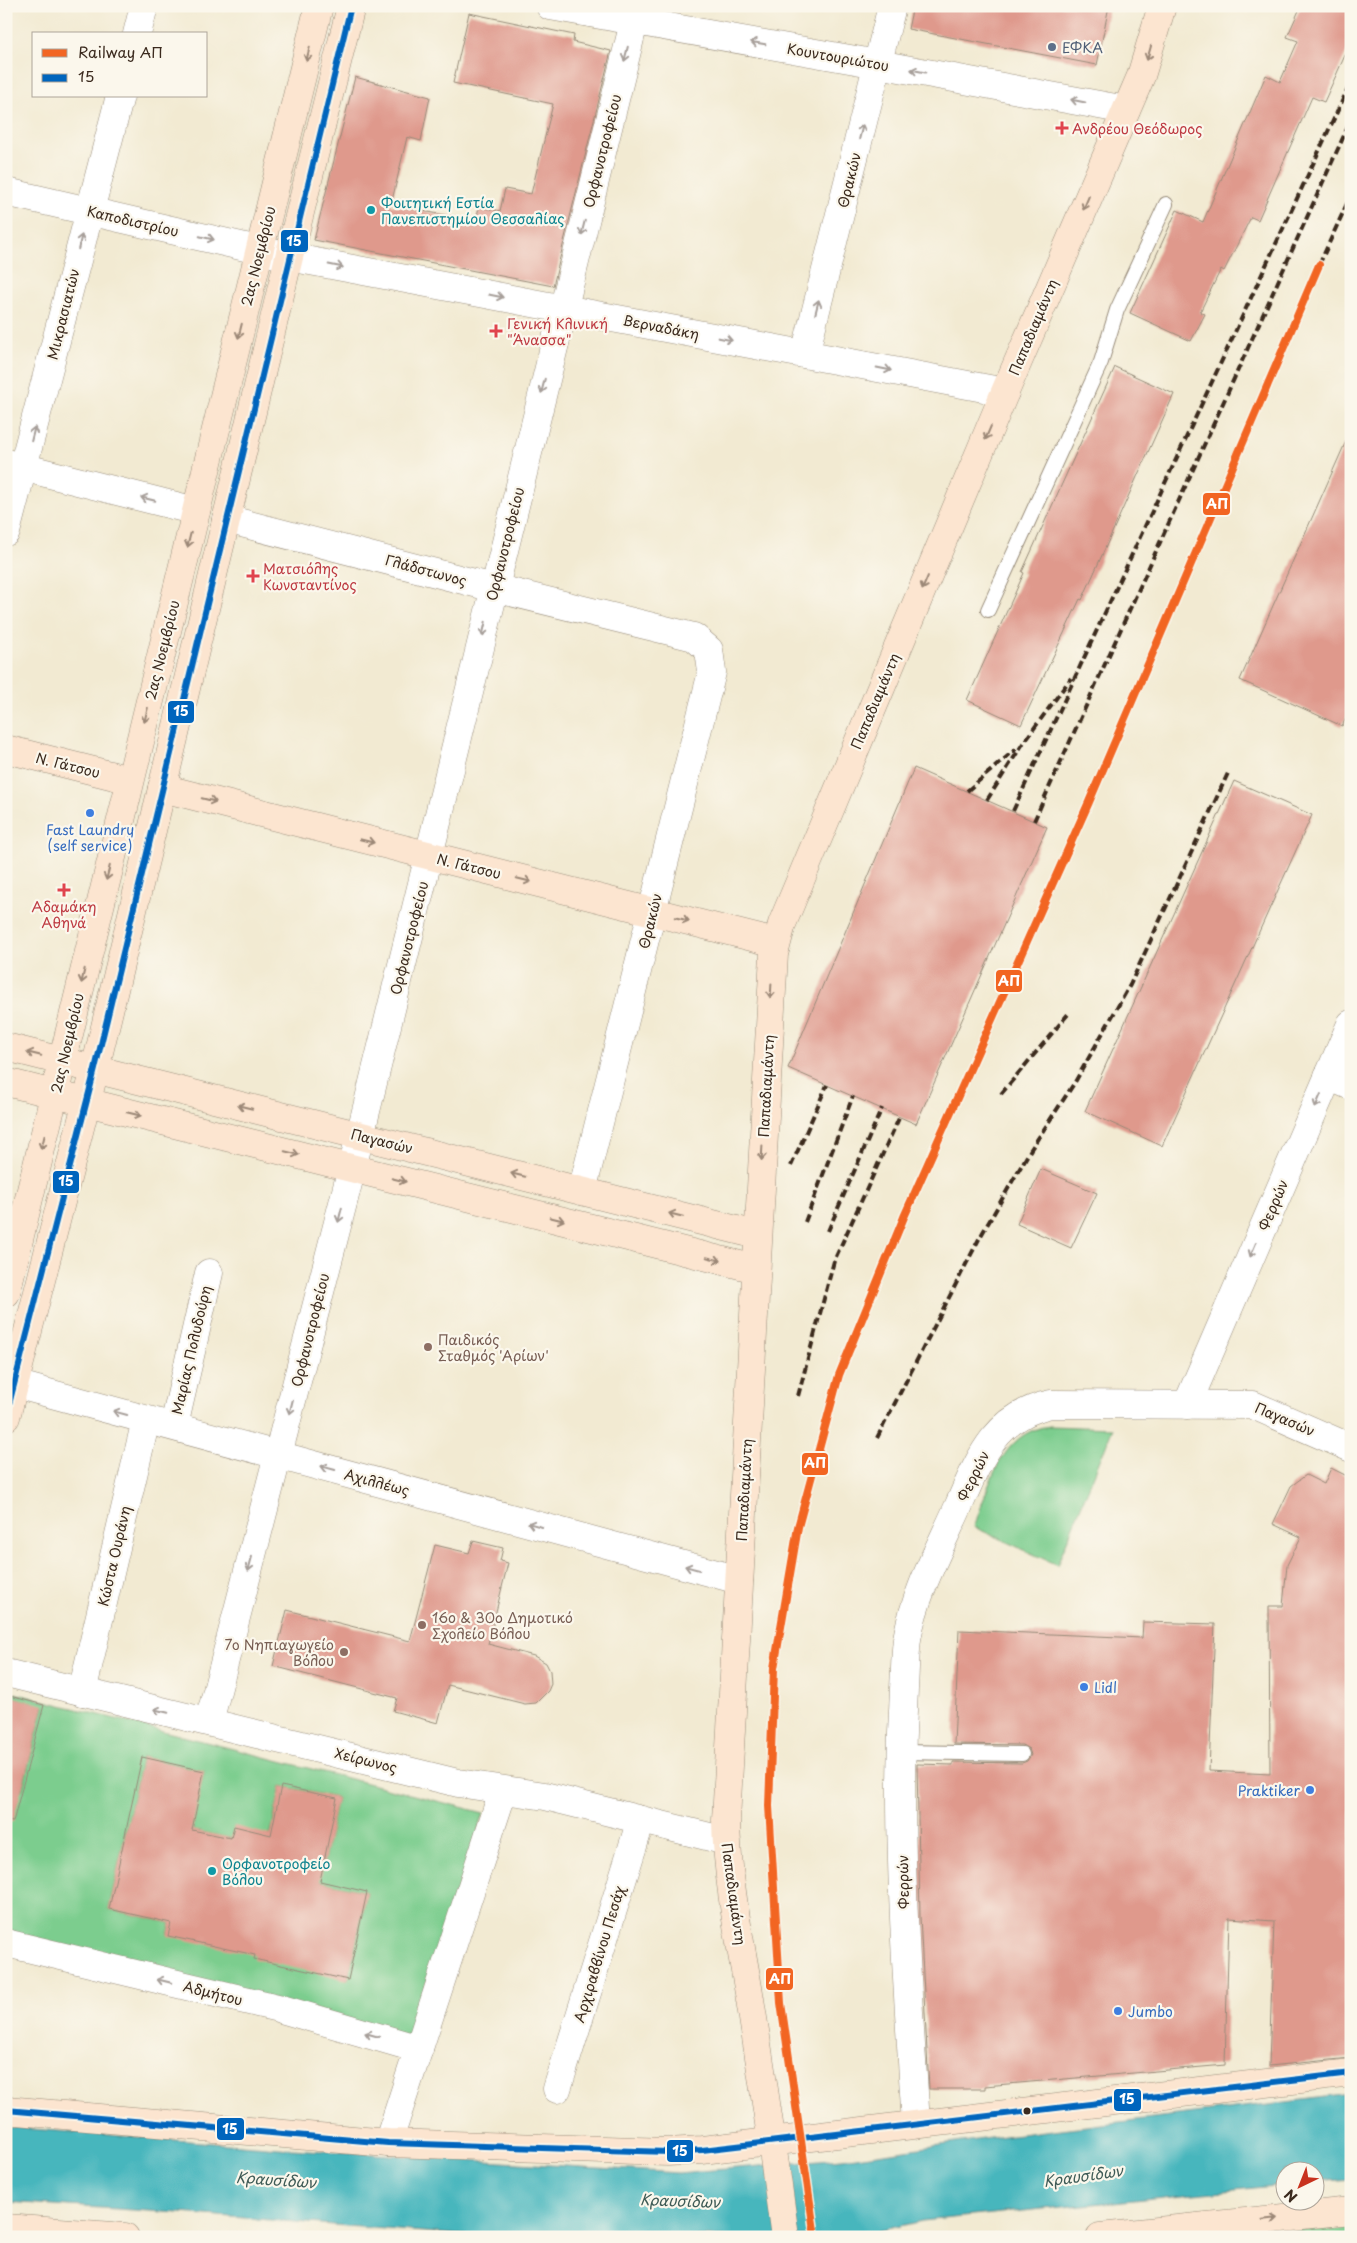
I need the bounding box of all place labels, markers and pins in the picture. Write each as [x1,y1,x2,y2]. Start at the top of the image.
place label: ΕΦΚΑ [1062,37,1103,58]
marker: ΕΦΚΑ [1046,41,1058,53]
place label: Ανδρέου Θεόδωρος [1072,118,1202,139]
marker: Ανδρέου Θεόδωρος [1056,122,1068,134]
place label: Φοιτητική Εστία Πανεπιστημίου Θεσσαλίας [381,192,564,229]
marker: Φοιτητική Εστία Πανεπιστημίου Θεσσαλίας [365,204,377,216]
place label: Γενική Κλινική "Άνασσα" [507,313,608,350]
marker: Γενική Κλινική "Άνασσα" [489,324,503,338]
place label: Ματσιόλης Κωνσταντίνος [263,558,357,595]
marker: Ματσιόλης Κωνσταντίνος [247,570,259,582]
marker: Fast Laundry (self service) [84,807,96,819]
place label: Fast Laundry (self service) [46,819,134,856]
marker: Αδαμάκη Αθηνά [58,884,70,896]
place label: Αδαμάκη Αθηνά [32,896,96,933]
place label: Παιδικός Σταθμός 'Αρίων' [438,1329,549,1366]
marker: Παιδικός Σταθμός 'Αρίων' [422,1341,434,1353]
place label: 16ο & 30ο Δημοτικό Σχολείο Βόλου [432,1607,573,1644]
marker: 16ο & 30ο Δημοτικό Σχολείο Βόλου [416,1619,428,1631]
place label: 7ο Νηπιαγωγείο Βόλου [224,1634,334,1671]
marker: 7ο Νηπιαγωγείο Βόλου [338,1646,350,1658]
place label: Lidl [1094,1677,1117,1698]
marker: Lidl [1078,1681,1090,1693]
place label: Praktiker [1238,1780,1300,1801]
marker: Praktiker [1304,1784,1316,1796]
place label: Ορφανοτροφείο Βόλου [222,1853,330,1890]
marker: Ορφανοτροφείο Βόλου [206,1865,218,1877]
place label: Jumbo [1128,2001,1173,2022]
marker: Jumbo [1112,2005,1124,2017]
unlabelled marker [1022,2106,1032,2116]

